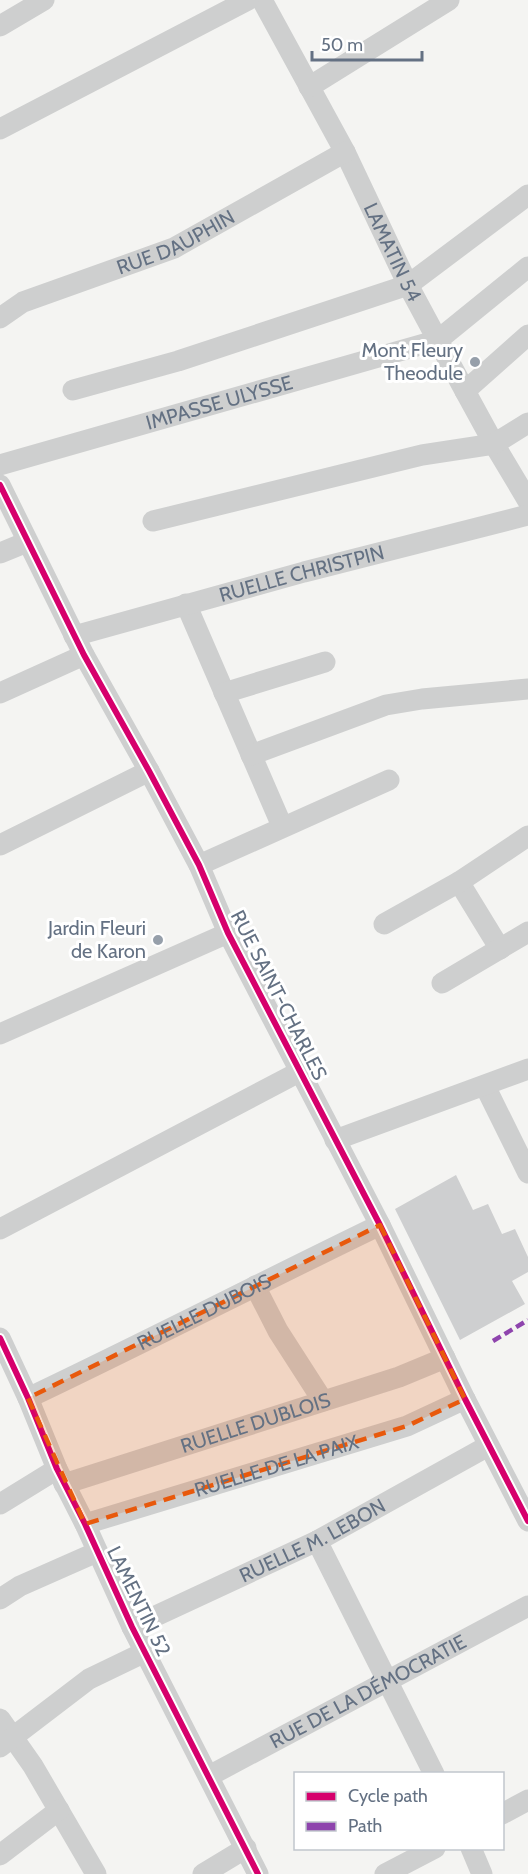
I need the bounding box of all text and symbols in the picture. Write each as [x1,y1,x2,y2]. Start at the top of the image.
scale bar [312,24,422,62]
text: 50 m [321,34,363,56]
street label: LAMATIN 54 [359,199,427,306]
street label: RUE DAUPHIN [113,205,239,280]
place label: Mont Fleury Theodule [362,338,463,385]
marker: Mont Fleury Theodule [468,355,482,369]
street label: IMPASSE ULYSSE [143,370,295,435]
street label: RUELLE CHRISTPIN [216,540,387,607]
street label: RUE SAINT-CHARLES [226,906,332,1084]
place label: Jardin Fleuri de Karon [47,916,146,963]
marker: Jardin Fleuri de Karon [151,933,165,947]
street label: RUELLE DUBOIS [133,1268,275,1355]
street label: RUELLE DUBLOIS [178,1388,334,1458]
street label: RUELLE DE LA PAIX [191,1429,361,1502]
street label: RUELLE M. LEBON [235,1493,390,1587]
street label: LAMENTIN 52 [102,1542,176,1660]
street label: RUE DE LA DÉMOCRATIE [266,1629,470,1753]
legend [294,1772,504,1850]
text: Cycle path [348,1785,428,1807]
text: Path [348,1815,382,1837]

